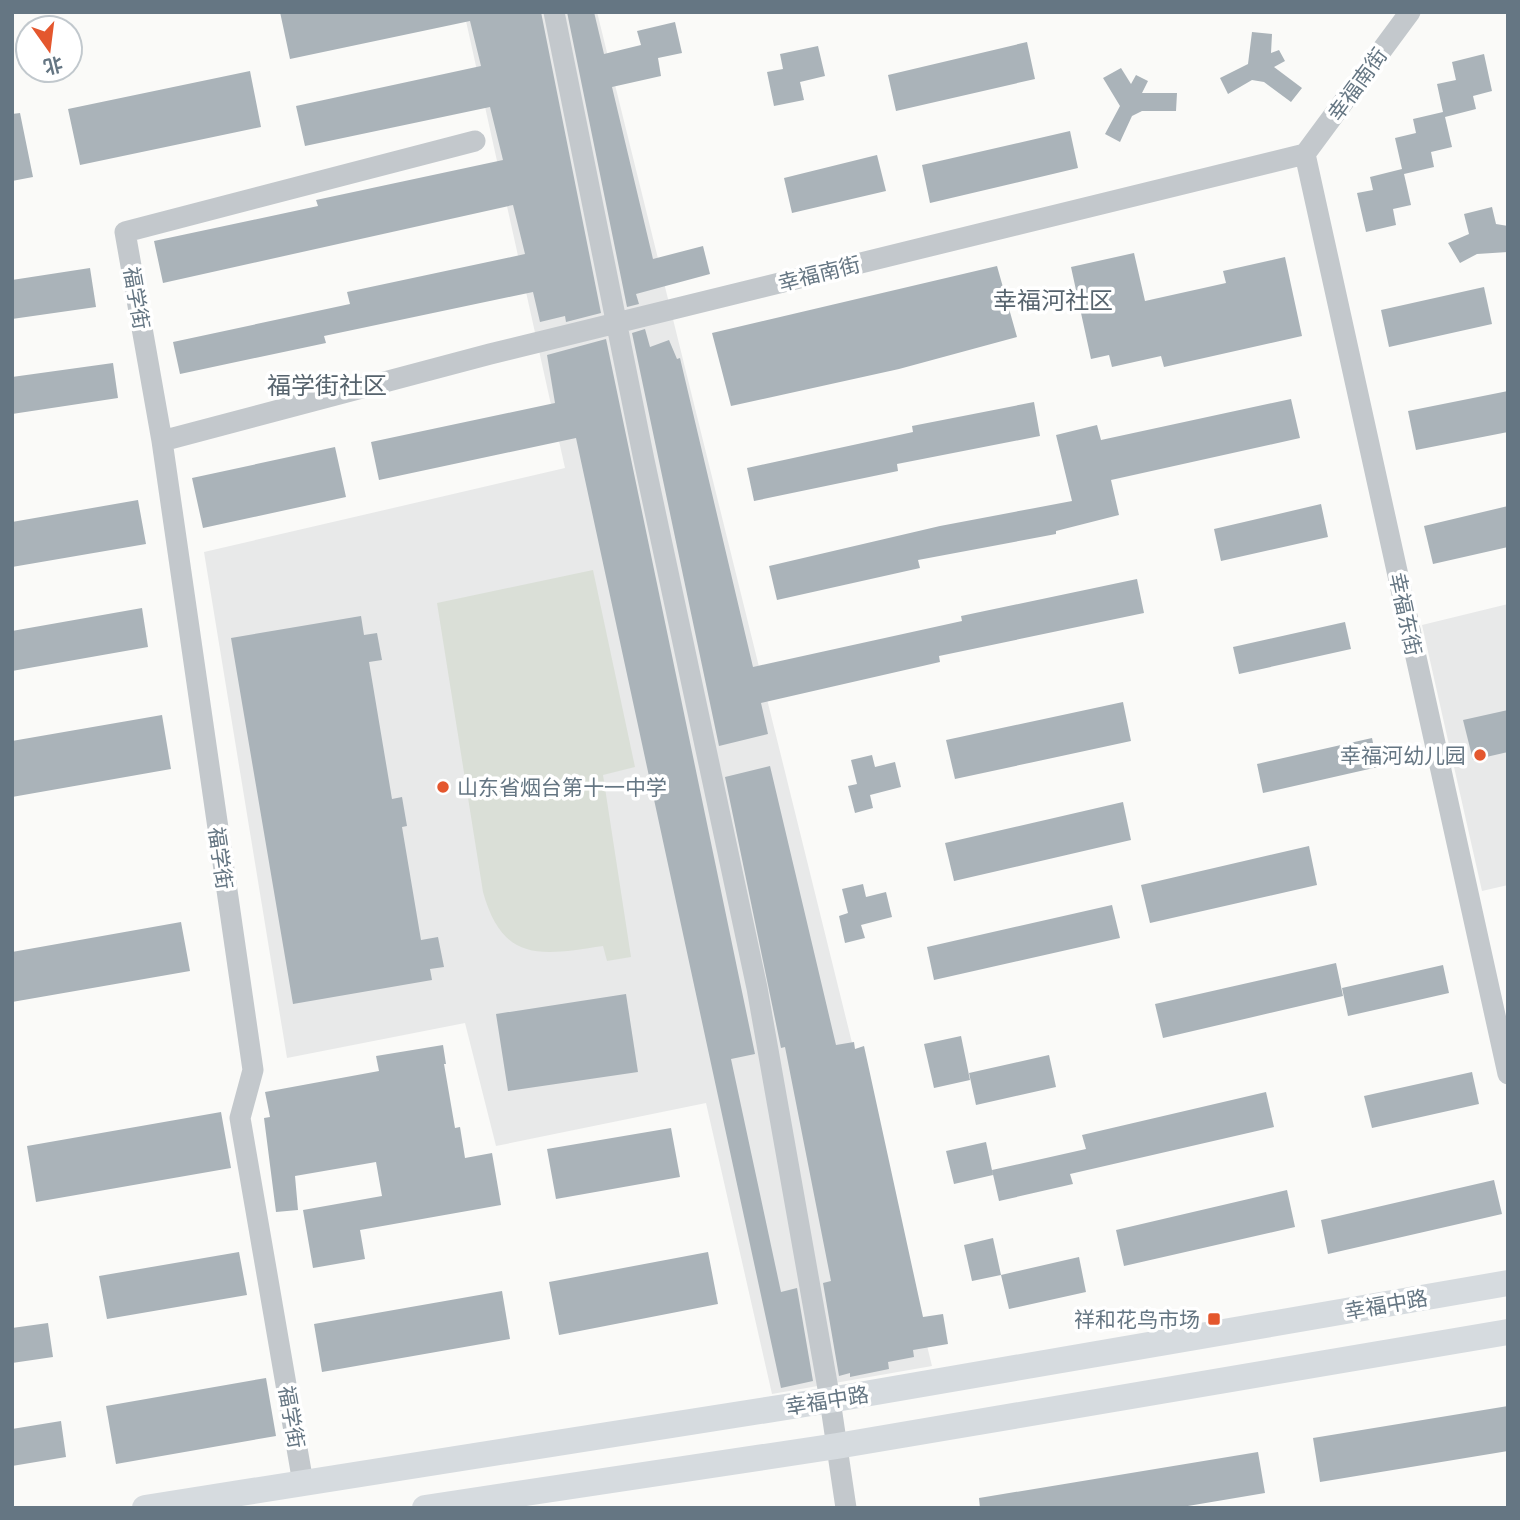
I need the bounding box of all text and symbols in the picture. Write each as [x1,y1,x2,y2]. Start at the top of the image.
north arrow [14,14,84,84]
street label: 幸福南街 [1323,43,1391,125]
text: 北 [41,53,65,78]
street label: 幸福南街 [775,251,863,295]
street label: 福学街 [120,265,154,331]
district label: 幸福河社区 [993,287,1113,314]
district label: 福学街社区 [267,372,387,399]
street label: 幸福东街 [1386,570,1426,658]
place label: 幸福河幼儿园 [1340,743,1466,767]
marker: 幸福河幼儿园 [1472,747,1488,763]
place label: 山东省烟台第十一中学 [457,775,667,799]
marker: 山东省烟台第十一中学 [435,779,451,795]
street label: 福学街 [205,825,237,891]
street label: 幸福中路 [1343,1285,1429,1323]
place label: 祥和花鸟市场 [1074,1307,1200,1331]
marker: 祥和花鸟市场 [1206,1311,1222,1327]
street label: 幸福中路 [784,1382,870,1418]
street label: 福学街 [275,1384,309,1450]

